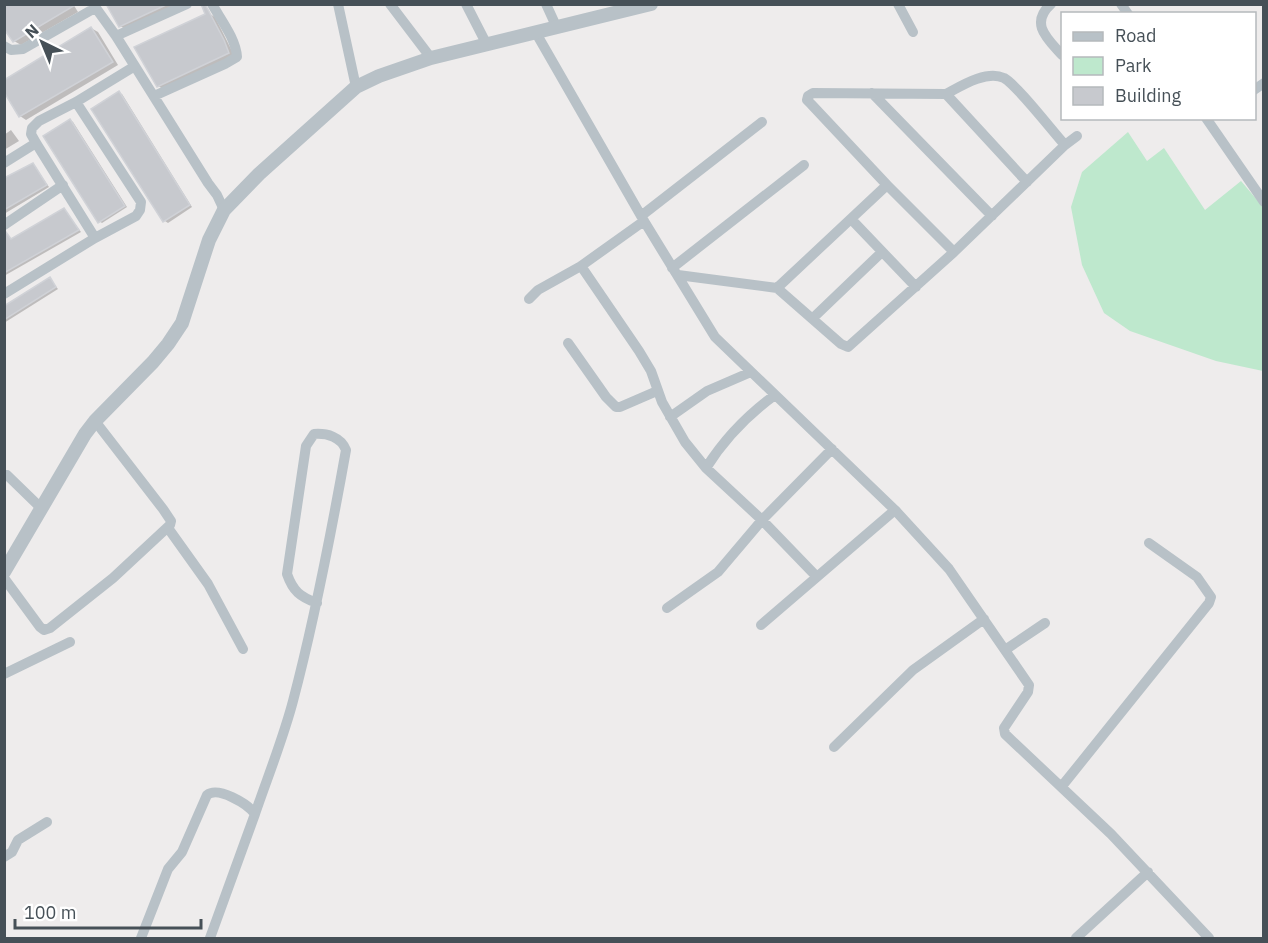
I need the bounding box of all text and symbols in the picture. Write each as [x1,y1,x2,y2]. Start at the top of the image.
north arrow [12,12,72,72]
legend [1061,12,1256,120]
text: N [21,20,43,42]
text: Road [1115,24,1156,47]
text: Park [1115,54,1152,77]
text: Building [1115,84,1182,107]
scale bar [15,892,201,930]
text: 100 m [24,901,76,924]

